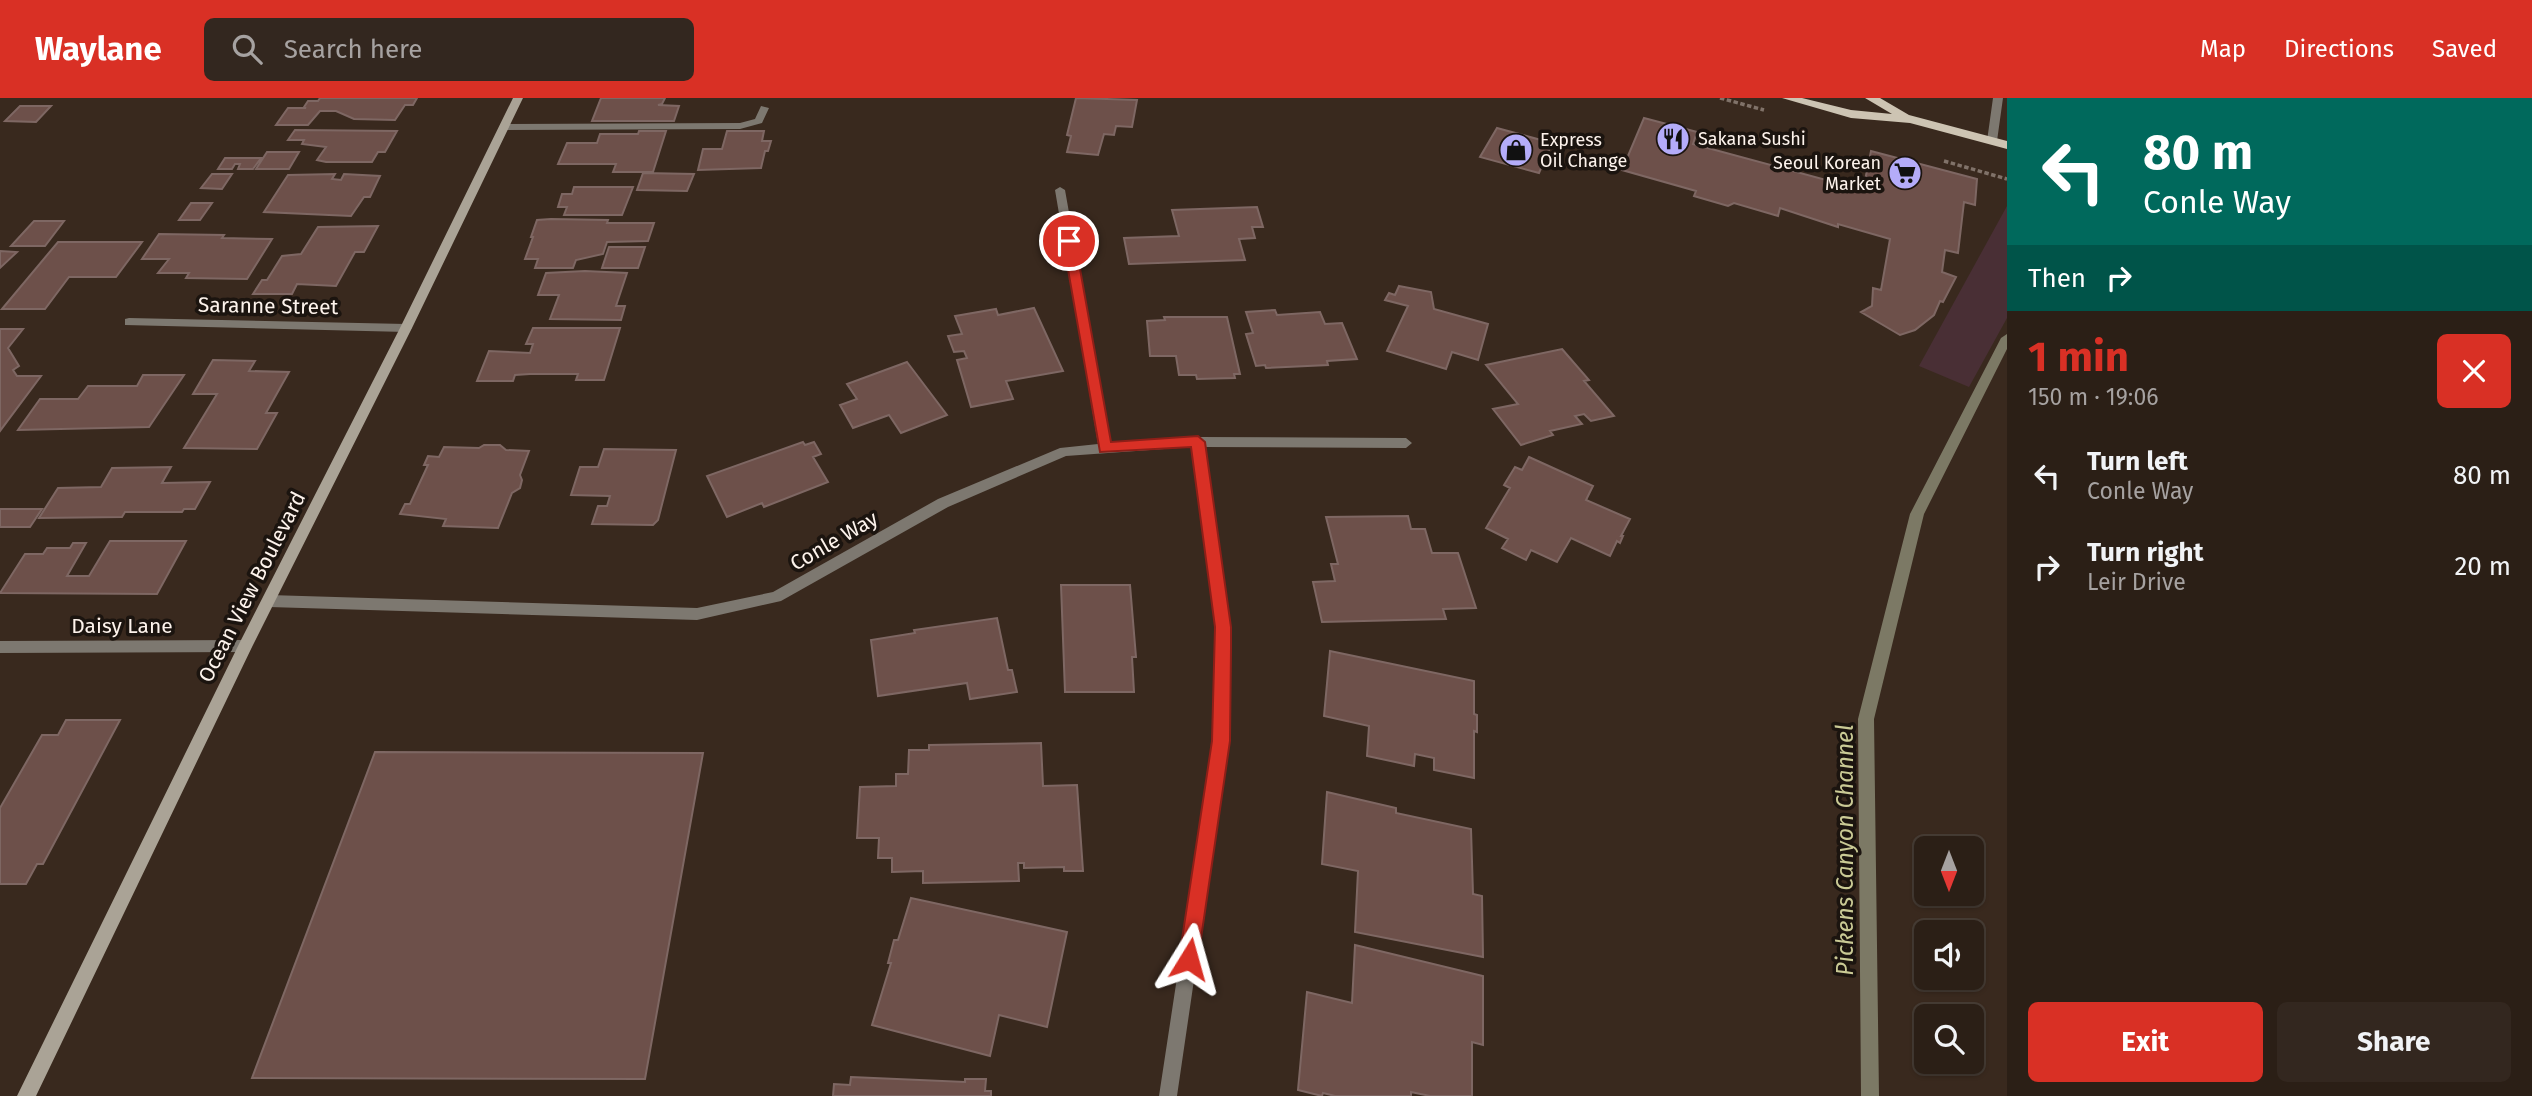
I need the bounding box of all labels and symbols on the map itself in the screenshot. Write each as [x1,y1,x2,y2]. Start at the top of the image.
restaurant icon: Sakana Sushi [1654,120,1692,158]
place label: Sakana Sushi [1698,128,1806,150]
place label: Express Oil Change [1540,129,1627,172]
shop icon: Express Oil Change [1497,131,1535,169]
place label: Seoul Korean Market [1773,152,1881,195]
supermarket icon: Seoul Korean Market [1886,154,1924,192]
pin [1039,211,1099,271]
street label: Saranne Street [198,292,339,320]
street label: Ocean View Boulevard [193,487,311,687]
street label: Conle Way [785,505,883,577]
street label: Daisy Lane [71,613,173,639]
water label: Pickens Canyon Channel [1831,724,1859,976]
north arrow [1914,836,1984,906]
position arrow [1152,922,1226,996]

